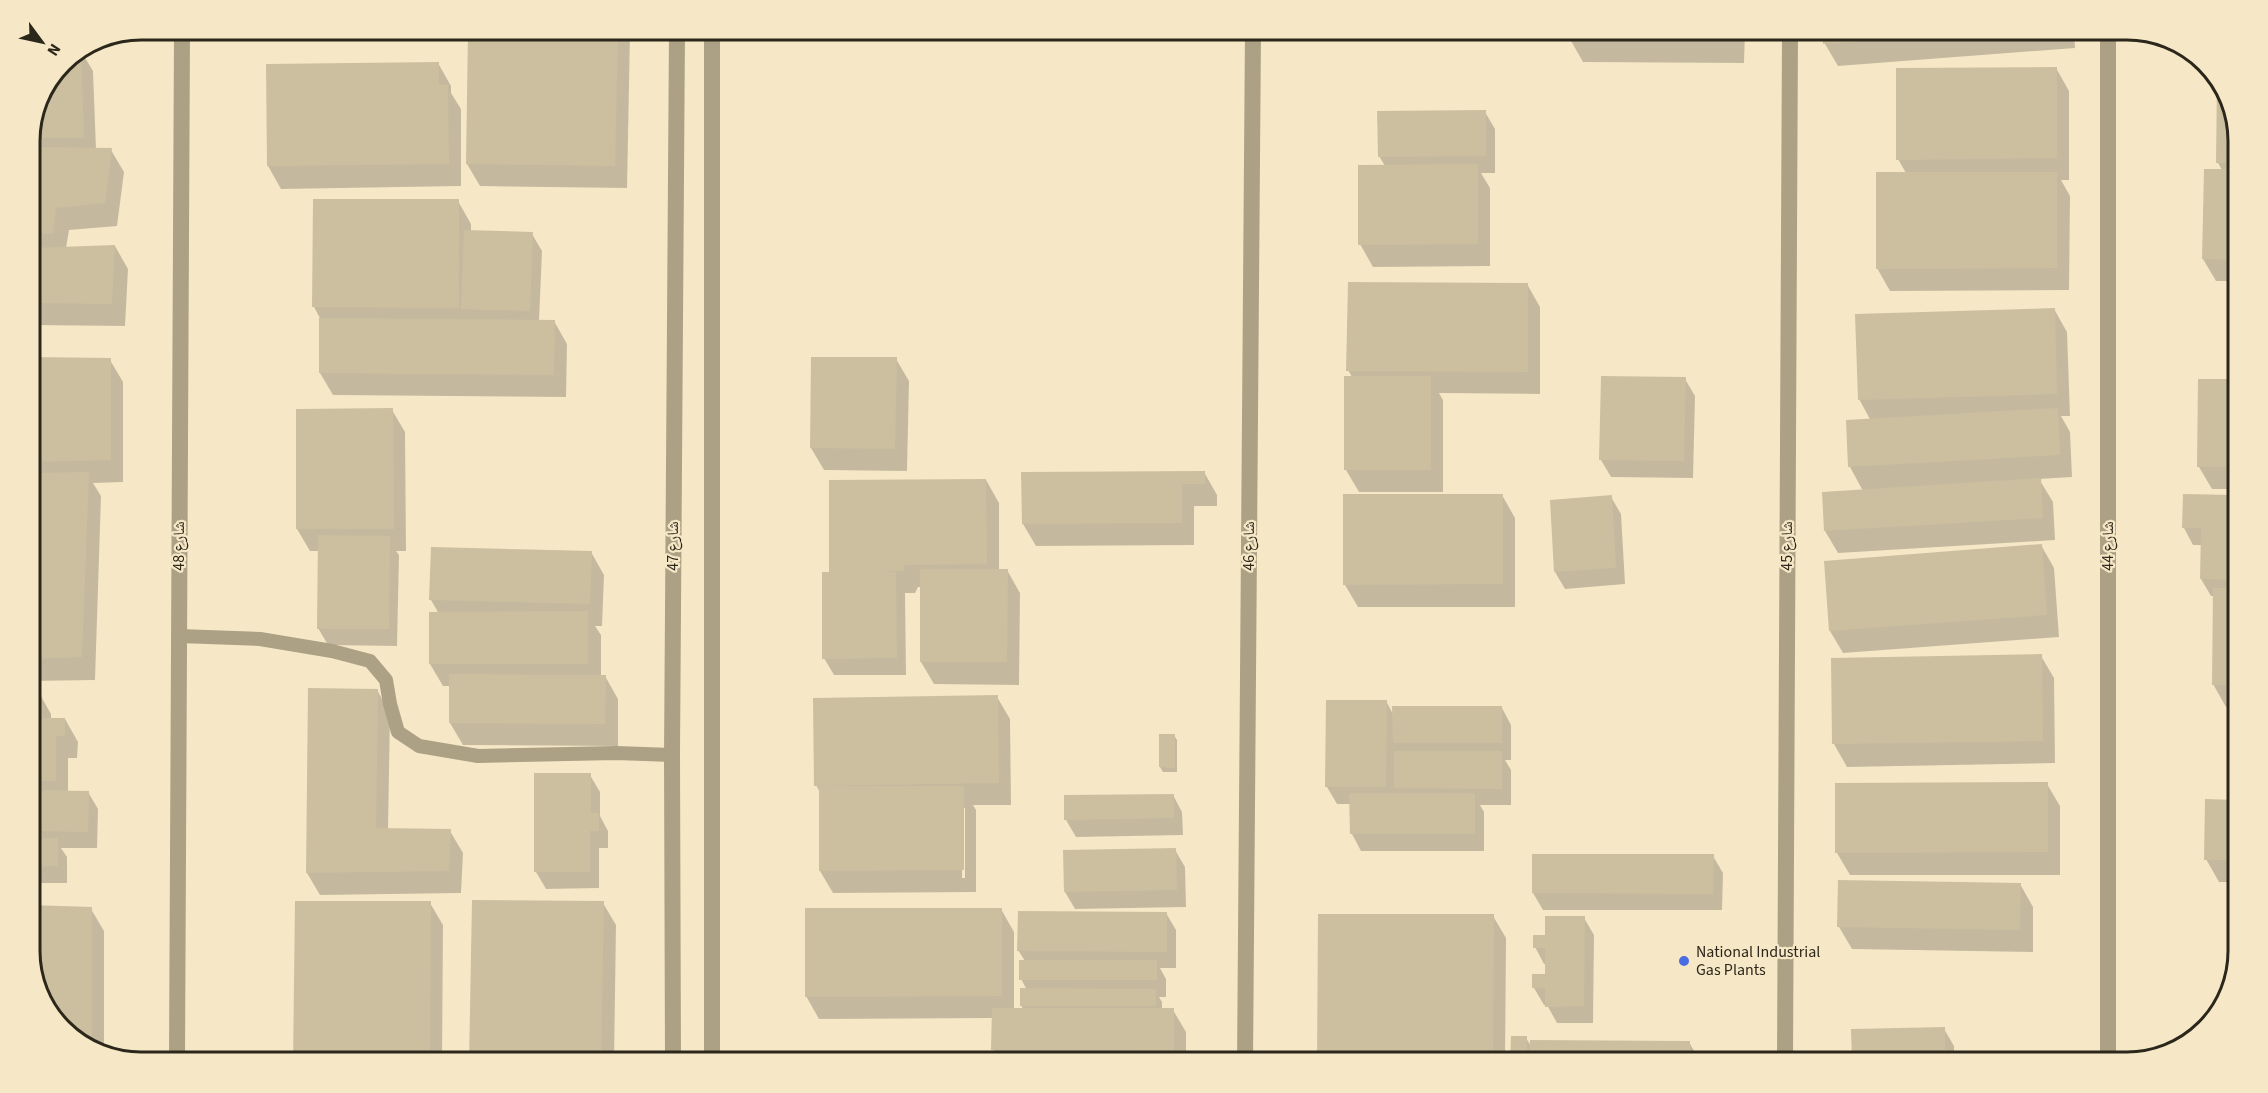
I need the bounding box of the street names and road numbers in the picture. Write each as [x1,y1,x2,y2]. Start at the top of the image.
street label: شارع 48 [168,521,190,571]
street label: شارع 47 [662,521,684,571]
street label: شارع 46 [1238,521,1260,571]
street label: شارع 45 [1776,521,1798,571]
street label: شارع 44 [2097,521,2119,571]

